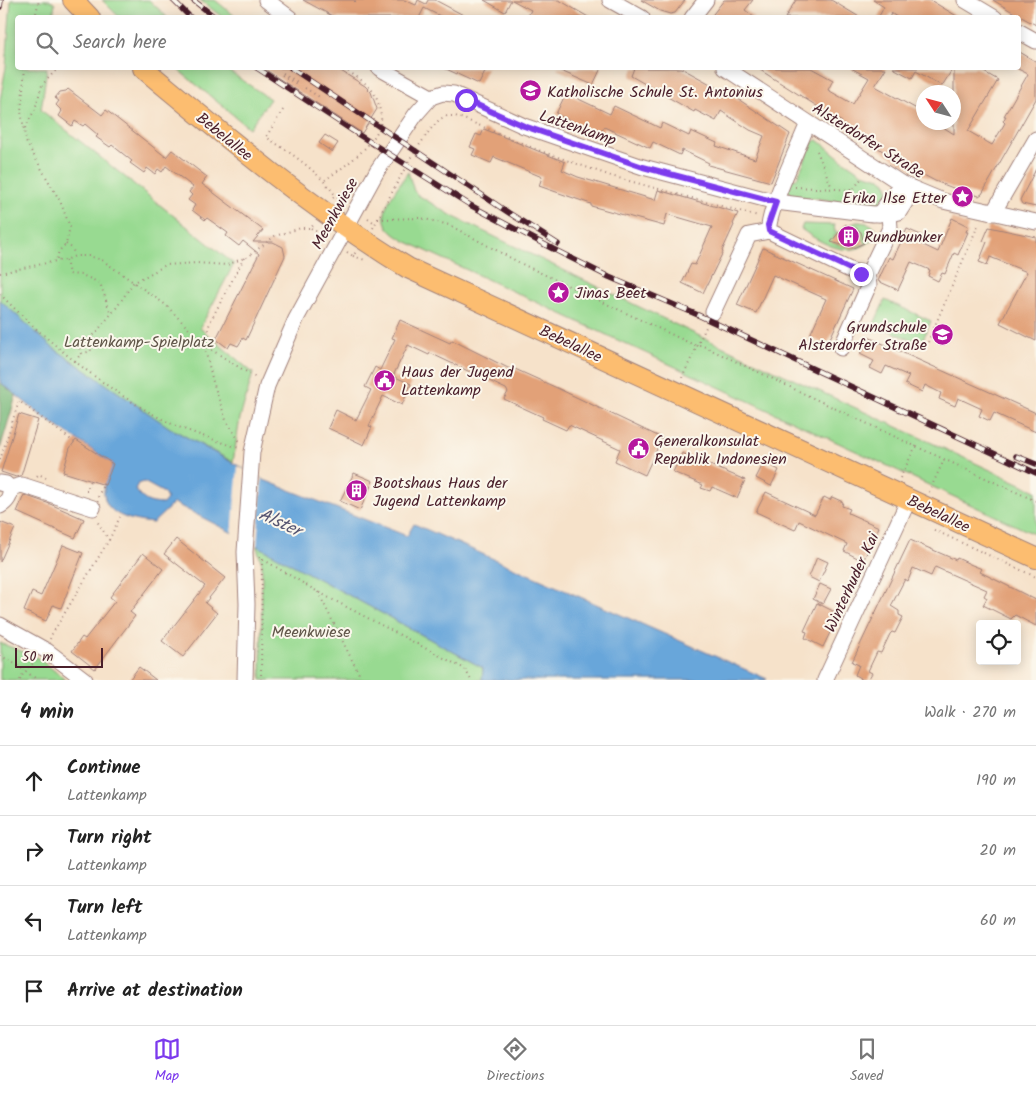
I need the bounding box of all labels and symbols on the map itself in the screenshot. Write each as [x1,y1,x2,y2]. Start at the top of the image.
school or university icon: Katholische Schule St. Antonius [519,79,543,103]
place label: Katholische Schule St. Antonius [547,80,763,105]
north arrow [916,85,961,130]
route start [455,89,478,112]
street label: Alsterdorfer Straße [807,97,929,186]
street label: Lattenkamp [536,104,620,153]
street label: Bebelallee [190,106,258,168]
street label: Meenkwiese [305,173,365,254]
place icon: Erika Ilse Etter [950,185,974,209]
place label: Erika Ilse Etter [843,186,948,211]
building icon: Rundbunker [836,224,860,248]
place label: Rundbunker [864,225,944,250]
route end [850,263,873,286]
place icon: Jinas Beet [547,280,571,304]
place label: Jinas Beet [575,281,647,306]
place label: Grundschule Alsterdorfer Straße [798,315,927,358]
street label: Bebelallee [535,319,606,370]
school or university icon: Grundschule Alsterdorfer Straße [931,323,955,347]
park label: Lattenkamp-Spielplatz [64,330,214,355]
place label: Haus der Jugend Lattenkamp [401,360,515,403]
public building icon: Haus der Jugend Lattenkamp [373,368,397,392]
place label: Generalkonsulat Republik Indonesien [654,429,787,472]
public building icon: Generalkonsulat Republik Indonesien [626,437,650,461]
place label: Bootshaus Haus der Jugend Lattenkamp [373,471,509,514]
building icon: Bootshaus Haus der Jugend Lattenkamp [345,479,369,503]
street label: Bebelallee [903,489,974,540]
water label: Alster [253,501,309,548]
street label: Winterhuder Kai [818,528,887,637]
park label: Meenkwiese [272,620,350,645]
scale bar [15,645,102,668]

